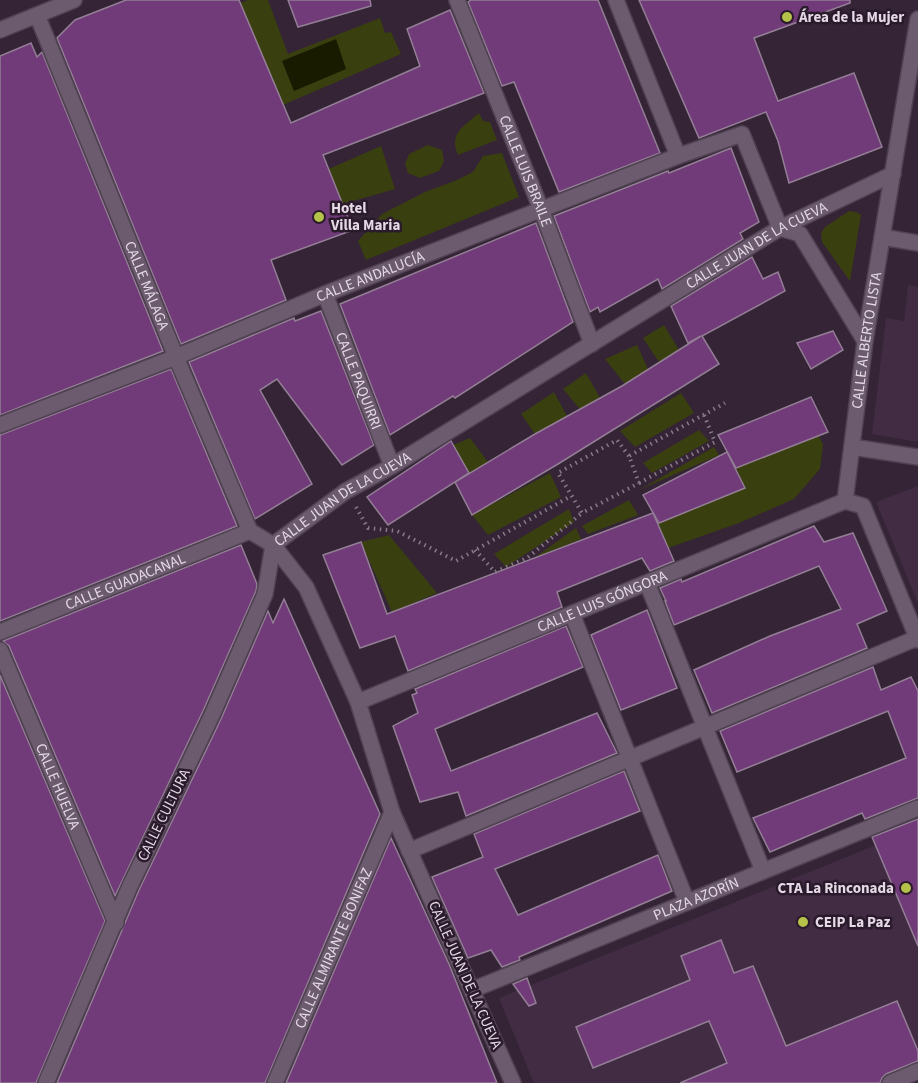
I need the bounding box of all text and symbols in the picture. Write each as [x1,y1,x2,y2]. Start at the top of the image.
place label: Área de la Mujer [798,7,904,28]
marker: Área de la Mujer [780,10,794,24]
street label: CALLE LUIS BRAILE [494,112,557,230]
street label: CALLE JUAN DE LA CUEVA [682,196,831,294]
place label: Hotel Villa Maria [330,198,400,236]
marker: Hotel Villa Maria [312,210,326,224]
street label: CALLE MÁLAGA [120,238,175,334]
street label: CALLE ANDALUCÍA [313,245,428,307]
street label: CALLE ALBERTO LISTA [846,270,887,410]
street label: CALLE PAQUIRRI [330,329,387,432]
street label: CALLE JUAN DE LA CUEVA [269,446,416,551]
street label: CALLE GUADACANAL [62,548,188,615]
street label: CALLE LUIS GÓNGORA [534,565,671,637]
street label: CALLE HUELVA [30,740,86,833]
street label: CALLE CULTURA [133,765,196,865]
street label: CALLE ALMIRANTE BONIFAZ [289,864,377,1032]
street label: PLAZA AZORÍN [650,872,742,925]
place label: CTA La Rinconada [778,878,894,899]
marker: CTA La Rinconada [899,881,913,895]
street label: CALLE JUAN DE LA CUEVA [423,898,507,1053]
place label: CEIP La Paz [815,912,890,933]
marker: CEIP La Paz [796,915,810,929]

